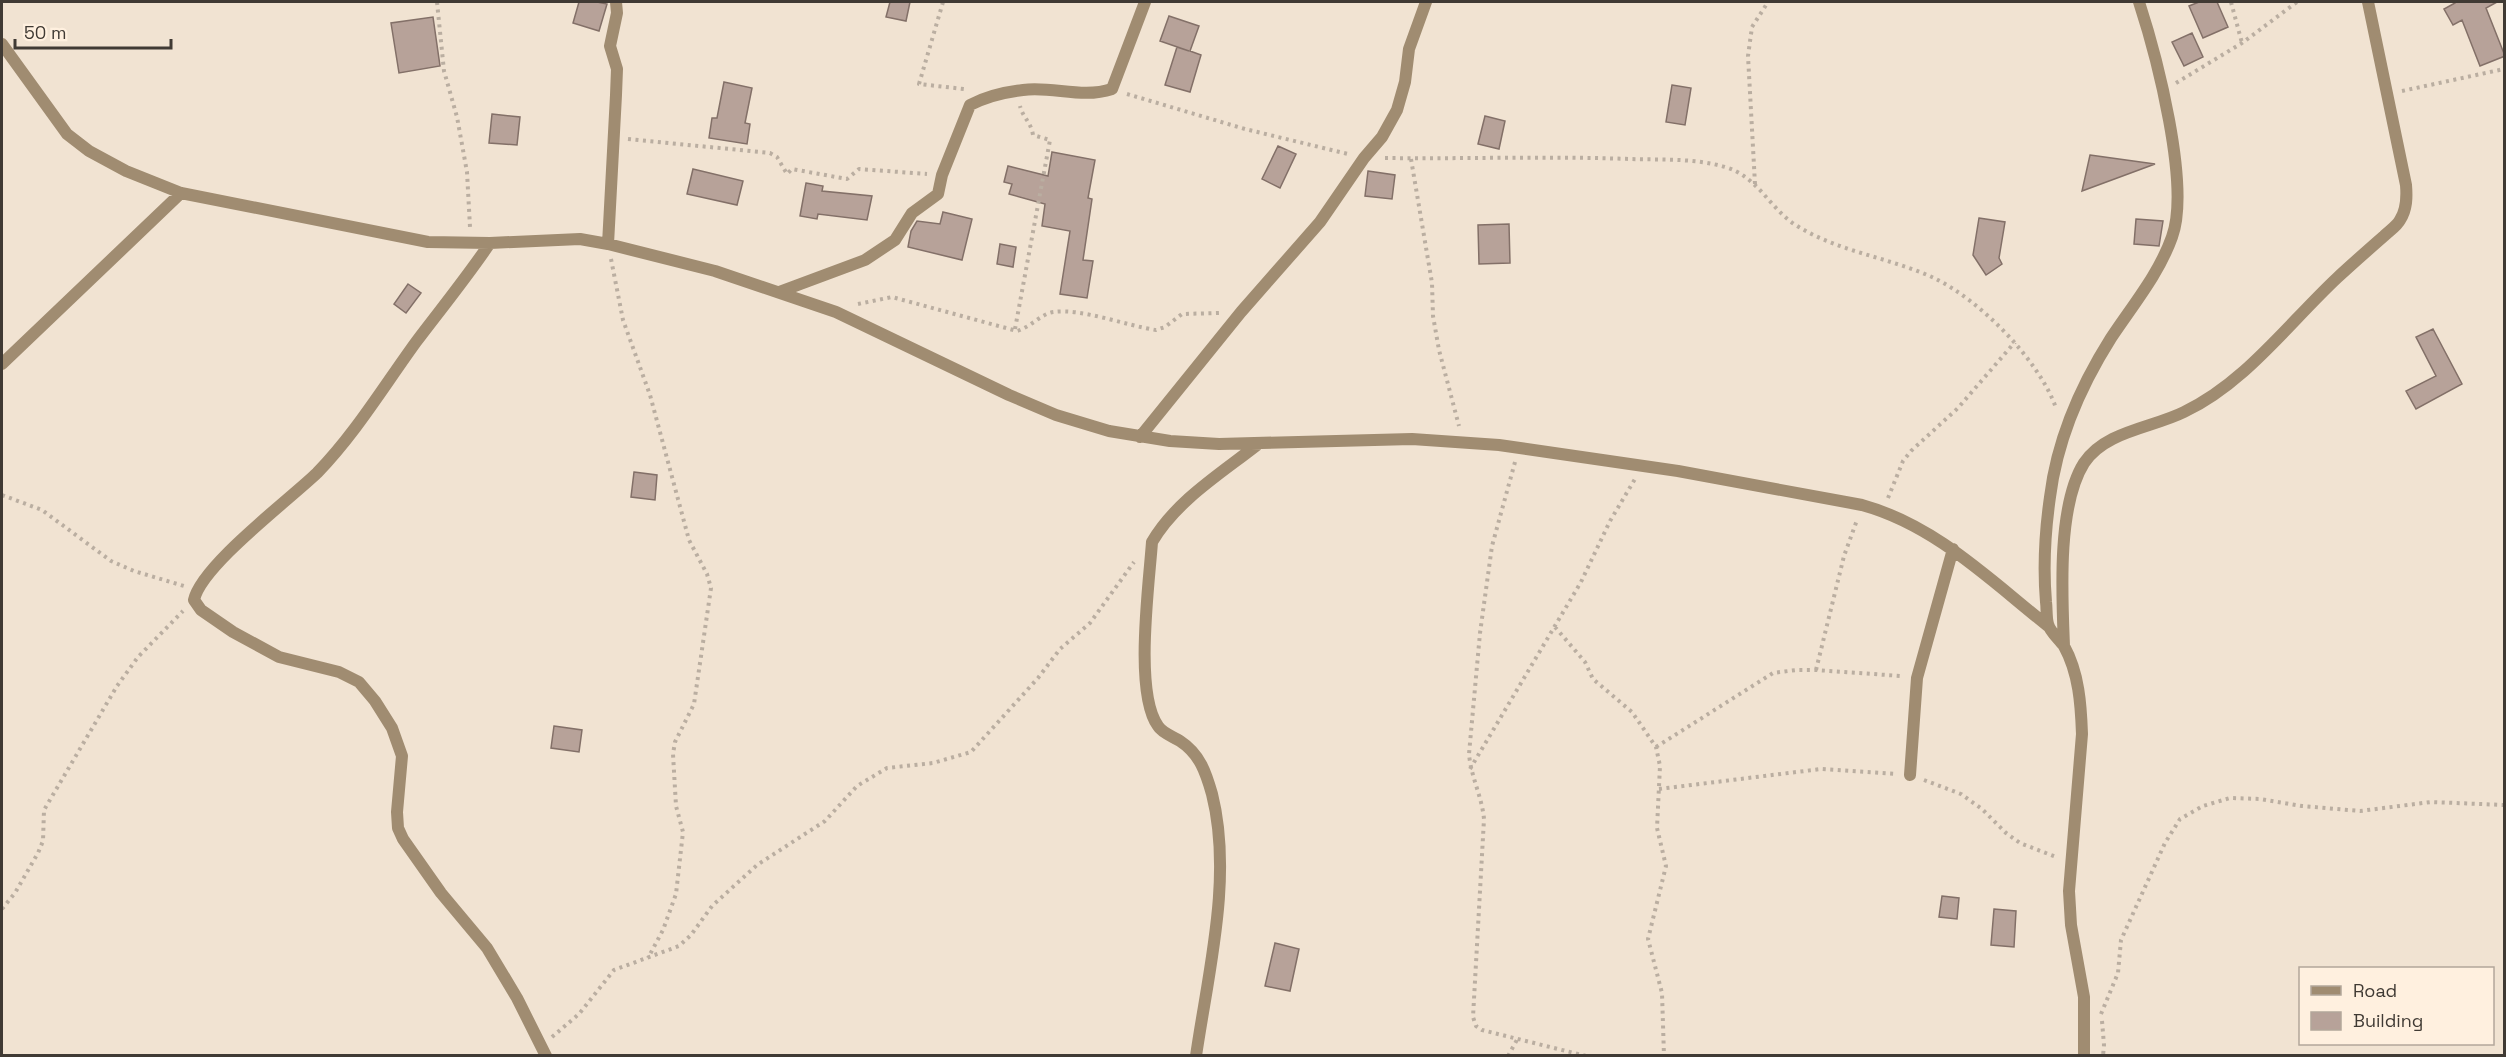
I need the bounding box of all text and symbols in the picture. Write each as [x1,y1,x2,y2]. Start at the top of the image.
scale bar [15,12,171,50]
text: 50 m [24,21,66,44]
legend [2299,967,2494,1045]
text: Road [2353,979,2397,1002]
text: Building [2353,1009,2423,1032]

